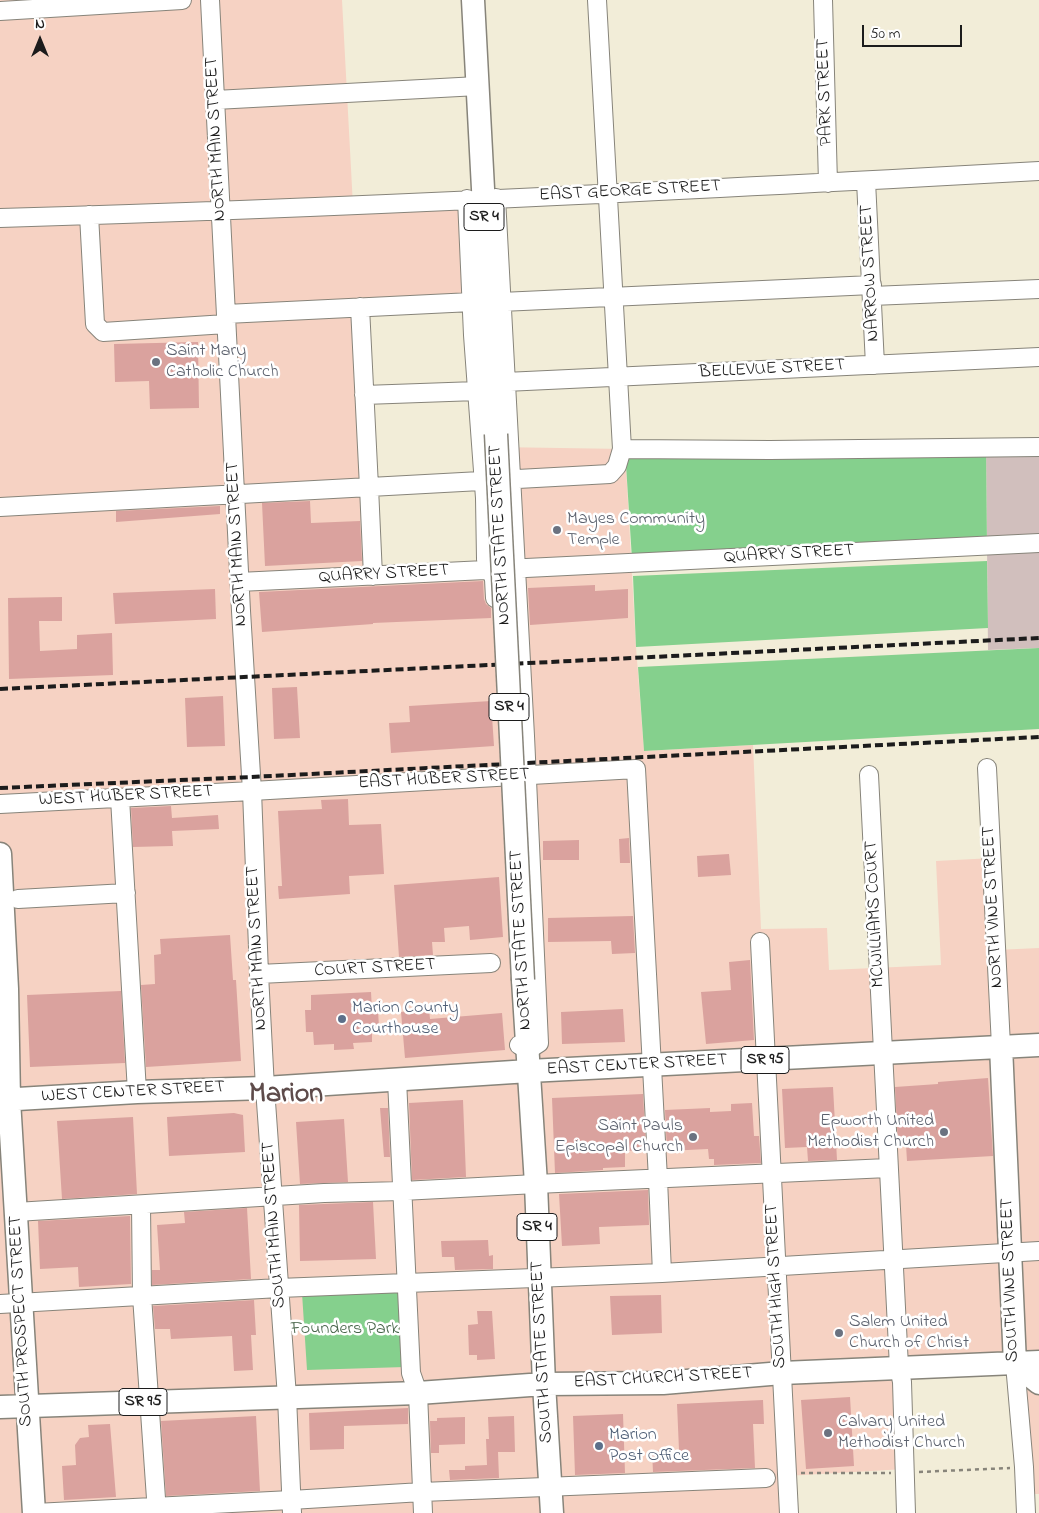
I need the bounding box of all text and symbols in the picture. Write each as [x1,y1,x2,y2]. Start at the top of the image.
text: N [35,14,45,35]
north arrow [15,15,65,65]
scale bar [864,15,964,47]
text: 50 m [870,23,900,45]
street label: PARK STREET [813,38,839,146]
street label: NORTH MAIN STREET [202,56,232,222]
street label: EAST GEORGE STREET [539,176,721,208]
road number: SR 4 [464,203,504,230]
street label: NARROW STREET [857,204,885,342]
place label: Saint Mary Catholic Church [166,341,279,384]
street label: BELLEVUE STREET [698,355,846,385]
marker: Saint Mary Catholic Church [150,356,162,368]
street label: NORTH STATE STREET [485,444,517,626]
street label: NORTH MAIN STREET [223,461,253,627]
place label: Mayes Community Temple [567,509,705,552]
marker: Mayes Community Temple [551,524,563,536]
street label: QUARRY STREET [723,541,855,569]
street label: QUARRY STREET [318,561,450,589]
road number: SR 4 [489,694,529,720]
street label: EAST HUBER STREET [358,765,530,795]
street label: WEST HUBER STREET [38,782,214,812]
street label: NORTH VINE STREET [979,825,1009,989]
street label: MCWILLIAMS COURT [861,840,891,988]
street label: NORTH STATE STREET [506,849,538,1031]
street label: NORTH MAIN STREET [243,865,273,1031]
street label: COURT STREET [314,955,436,983]
place label: Marion County Courthouse [352,998,459,1040]
marker: Marion County Courthouse [336,1013,348,1025]
road number: SR 95 [741,1046,789,1074]
street label: EAST CENTER STREET [546,1050,728,1082]
street label: WEST CENTER STREET [41,1077,225,1109]
district label: Marion [249,1079,323,1113]
place label: Epworth United Methodist Church [807,1111,934,1154]
place label: Saint Pauls Episcopal Church [555,1116,683,1158]
marker: Epworth United Methodist Church [938,1126,950,1138]
marker: Saint Pauls Episcopal Church [687,1131,699,1143]
street label: SOUTH MAIN STREET [258,1141,292,1309]
street label: SOUTH VINE STREET [997,1198,1025,1362]
street label: SOUTH HIGH STREET [762,1203,792,1369]
road number: SR 4 [517,1214,557,1240]
street label: SOUTH PROSPECT STREET [6,1215,38,1427]
street label: SOUTH STATE STREET [527,1260,559,1444]
place label: Salem United Church of Christ [849,1312,969,1355]
park label: Founders Park [291,1319,399,1341]
marker: Salem United Church of Christ [833,1327,845,1339]
street label: EAST CHURCH STREET [573,1364,753,1394]
road number: SR 95 [119,1388,167,1415]
place label: Calvary United Methodist Church [838,1412,965,1455]
place label: Marion Post Office [609,1425,689,1468]
marker: Calvary United Methodist Church [822,1427,834,1439]
marker: Marion Post Office [593,1440,605,1452]

